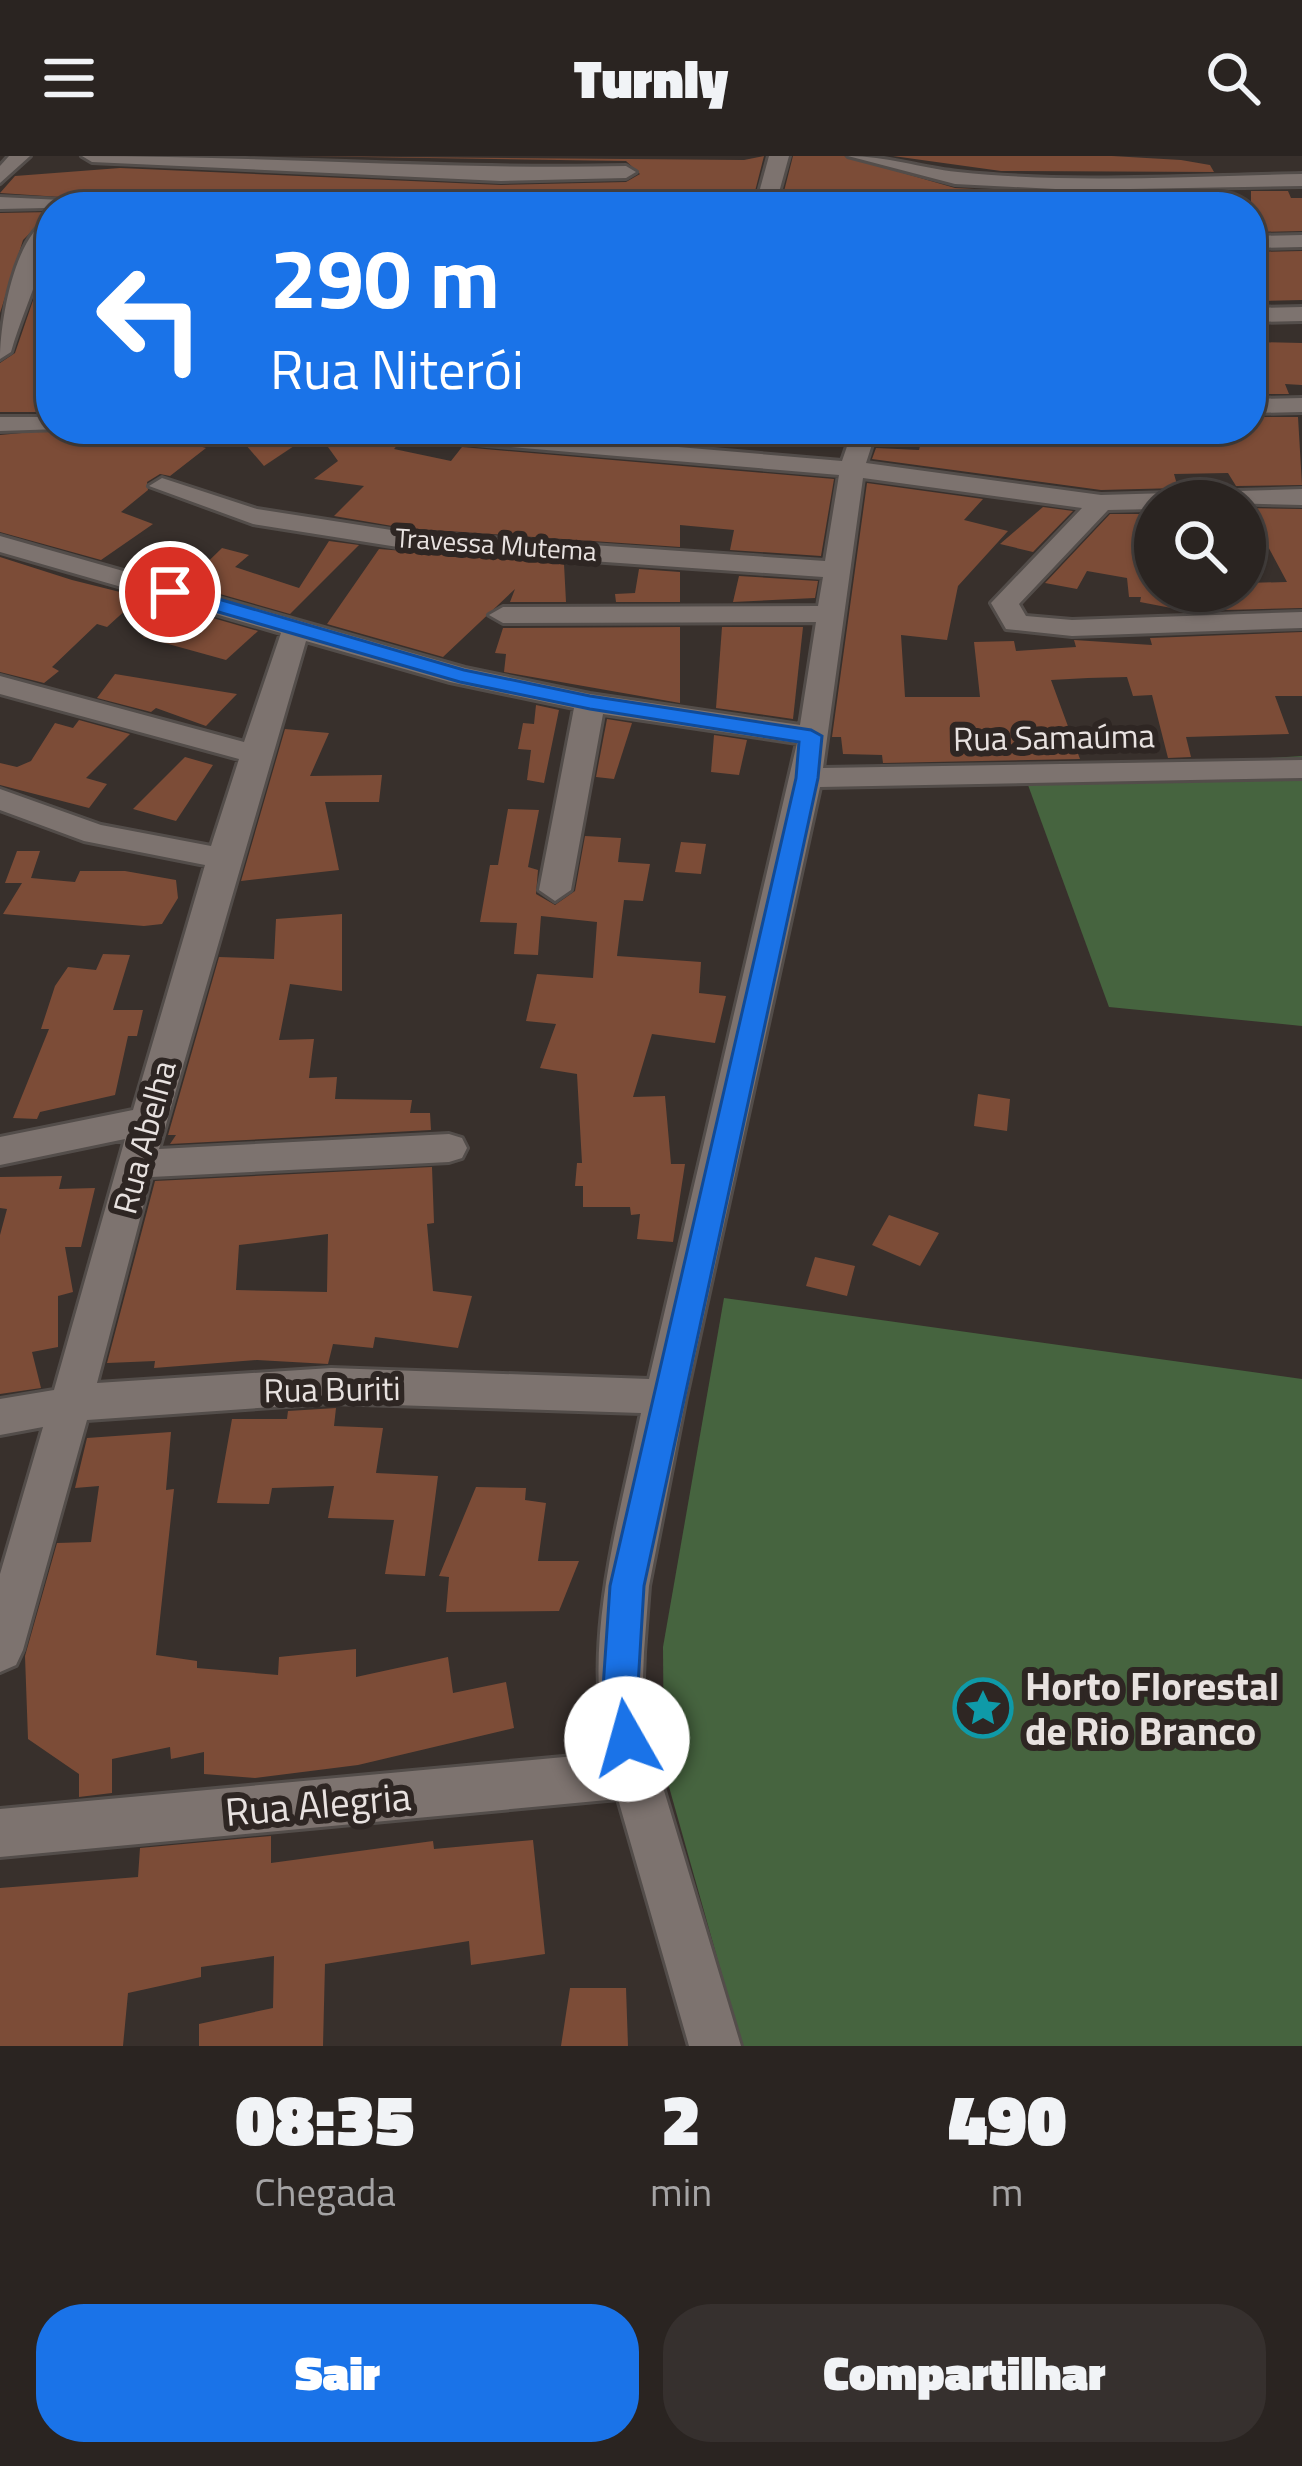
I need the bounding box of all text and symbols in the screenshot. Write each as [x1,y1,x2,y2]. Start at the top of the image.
text: Turnly [574,37,728,119]
icon: menu [36,45,102,111]
icon: search [1200,45,1266,111]
text: 290 m [270,213,500,341]
icon: left [72,240,228,396]
text: Rua Niterói [270,328,524,410]
map controls [1134,480,1266,612]
button: search [1134,480,1266,612]
street label: Travessa Mutema [394,516,599,571]
pin [119,541,221,643]
icon: arrive [137,559,203,625]
street label: Rua Samaúma [953,710,1155,764]
street label: Rua Abelha [100,1055,188,1219]
street label: Rua Buriti [263,1363,401,1415]
place label: Horto Florestal de Rio Branco [1025,1656,1279,1760]
position arrow [564,1676,690,1802]
place icon: Horto Florestal de Rio Branco [952,1677,1014,1739]
street label: Rua Alegria [223,1766,413,1841]
text: 08:35 [235,2063,415,2173]
text: 2 [661,2063,701,2173]
text: 490 [948,2063,1067,2173]
text: Chegada [254,2162,396,2221]
text: min [650,2162,712,2221]
text: m [991,2162,1023,2221]
button: Sair [36,2304,639,2442]
button: Compartilhar [663,2304,1266,2442]

